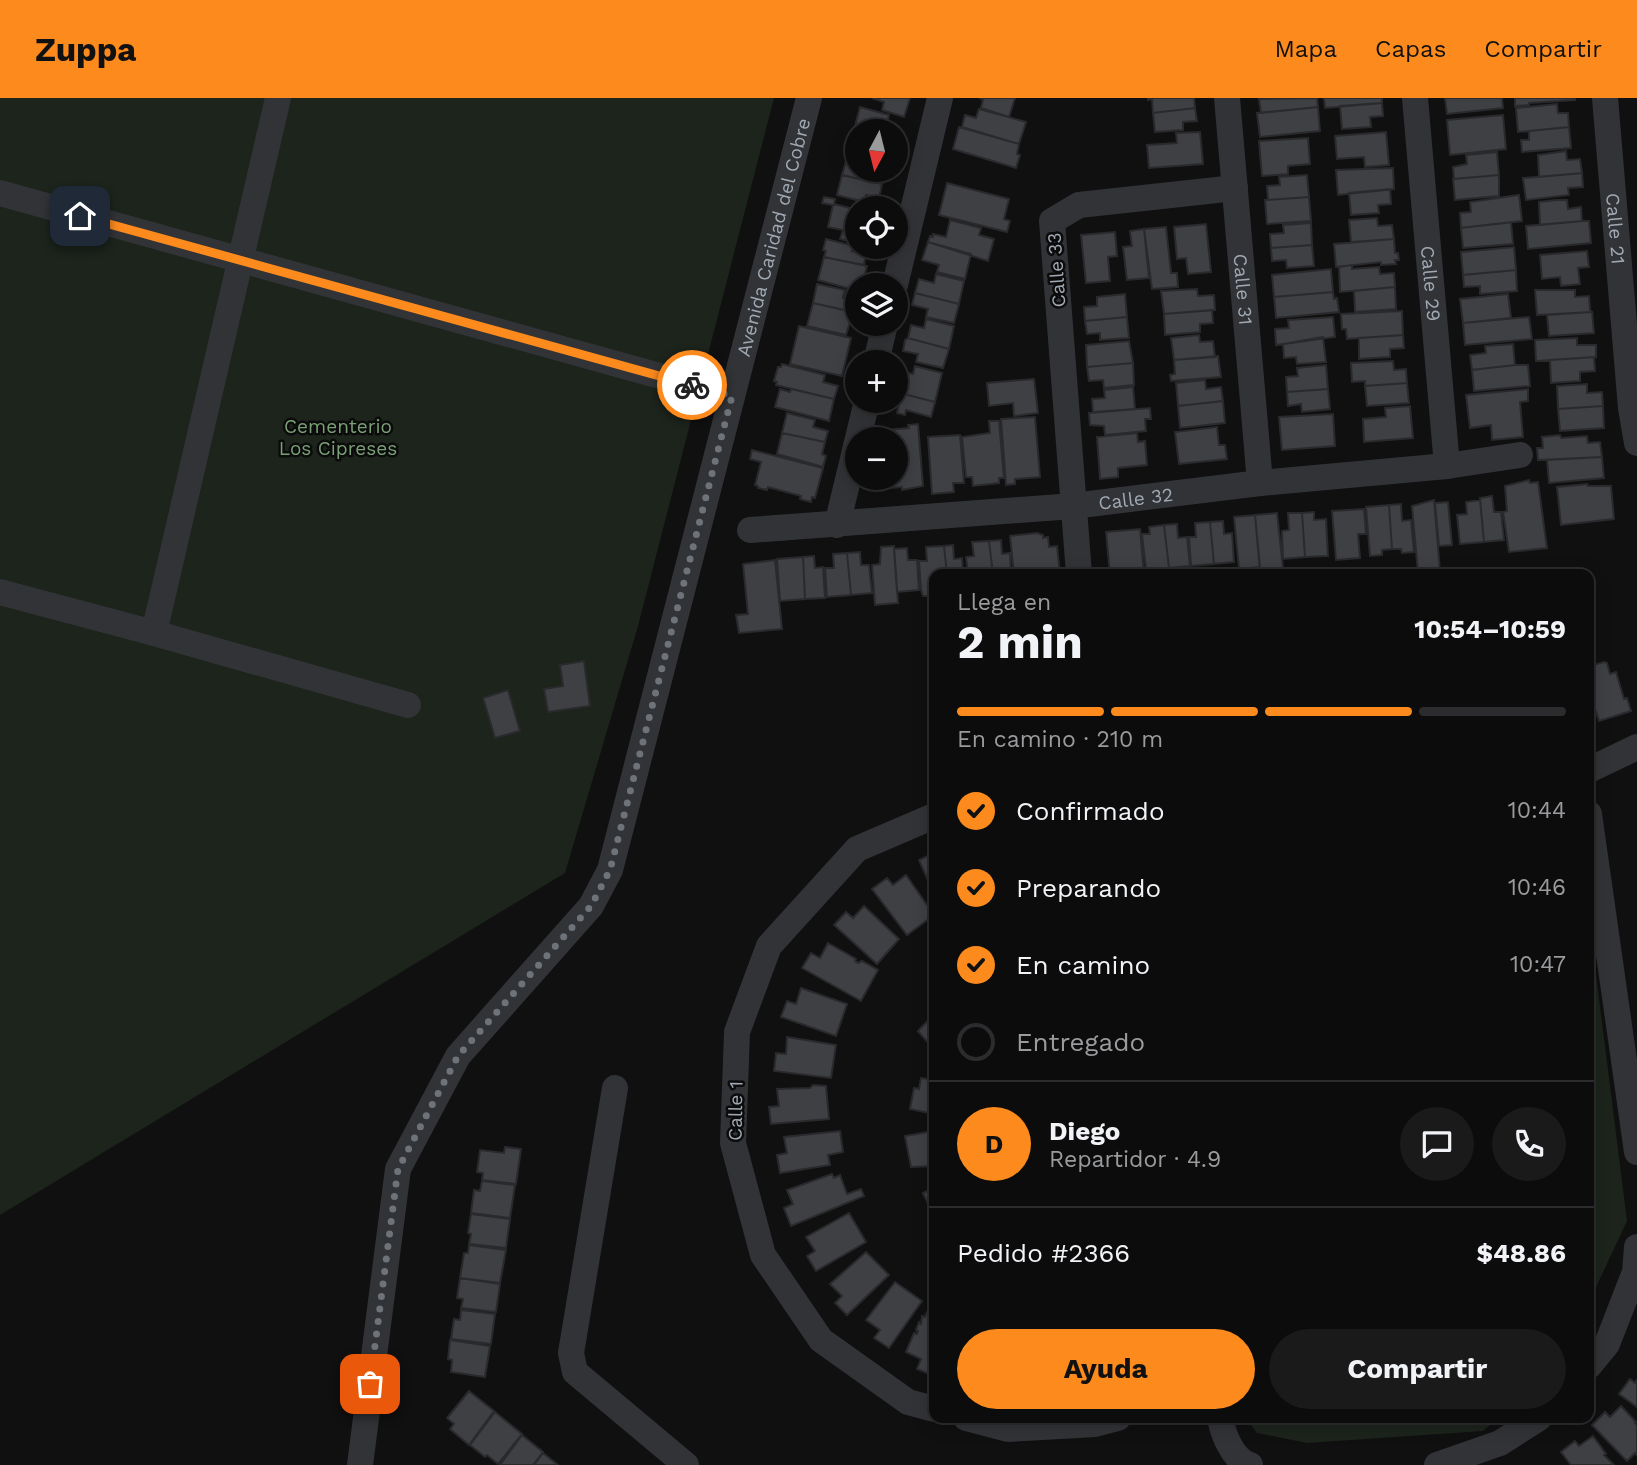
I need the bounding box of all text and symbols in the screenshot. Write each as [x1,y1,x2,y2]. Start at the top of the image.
text: Zuppa [35,30,136,69]
text: Mapa [1274,35,1337,63]
text: Capas [1375,35,1446,63]
text: Compartir [1484,35,1602,63]
street label: Avenida Caridad del Cobre [732,116,815,359]
north arrow [845,119,908,182]
map controls [845,119,908,490]
pin [50,186,110,246]
street label: Calle 21 [1601,192,1630,265]
button: locate [845,196,908,259]
icon: home [61,197,99,235]
street label: Calle 33 [1042,232,1071,308]
street label: Calle 29 [1416,245,1445,322]
street label: Calle 31 [1228,253,1257,326]
button: layers [845,273,908,336]
courier [657,350,727,420]
button: + [845,350,908,413]
icon: bike [673,366,711,404]
park label: Cementerio Los Cipreses [279,415,397,460]
button: − [845,427,908,490]
street label: Calle 32 [1097,483,1174,515]
text: Llega en [957,589,1051,616]
text: 10:54–10:59 [1414,614,1566,644]
text: 2 min [957,615,1083,669]
text: En camino · 210 m [957,726,1163,753]
icon: check [957,792,995,830]
text: Confirmado [1016,796,1165,826]
text: 10:44 [1508,797,1566,824]
icon: check [957,869,995,907]
text: Preparando [1016,873,1161,903]
text: 10:46 [1508,874,1566,901]
icon: check [957,946,995,984]
text: En camino [1016,950,1150,980]
text: 10:47 [1510,951,1566,978]
text: Entregado [1016,1027,1145,1057]
street label: Calle 1 [723,1081,748,1141]
button: chat [1400,1107,1474,1181]
button: phone [1492,1107,1566,1181]
text: Diego [1049,1116,1120,1146]
text: D [985,1129,1003,1159]
text: Repartidor · 4.9 [1049,1146,1221,1173]
text: Pedido #2366 [957,1238,1130,1268]
text: $48.86 [1476,1238,1566,1268]
button: Ayuda [957,1329,1255,1409]
button: Compartir [1269,1329,1566,1409]
pin [340,1354,400,1414]
icon: bag [351,1365,389,1403]

